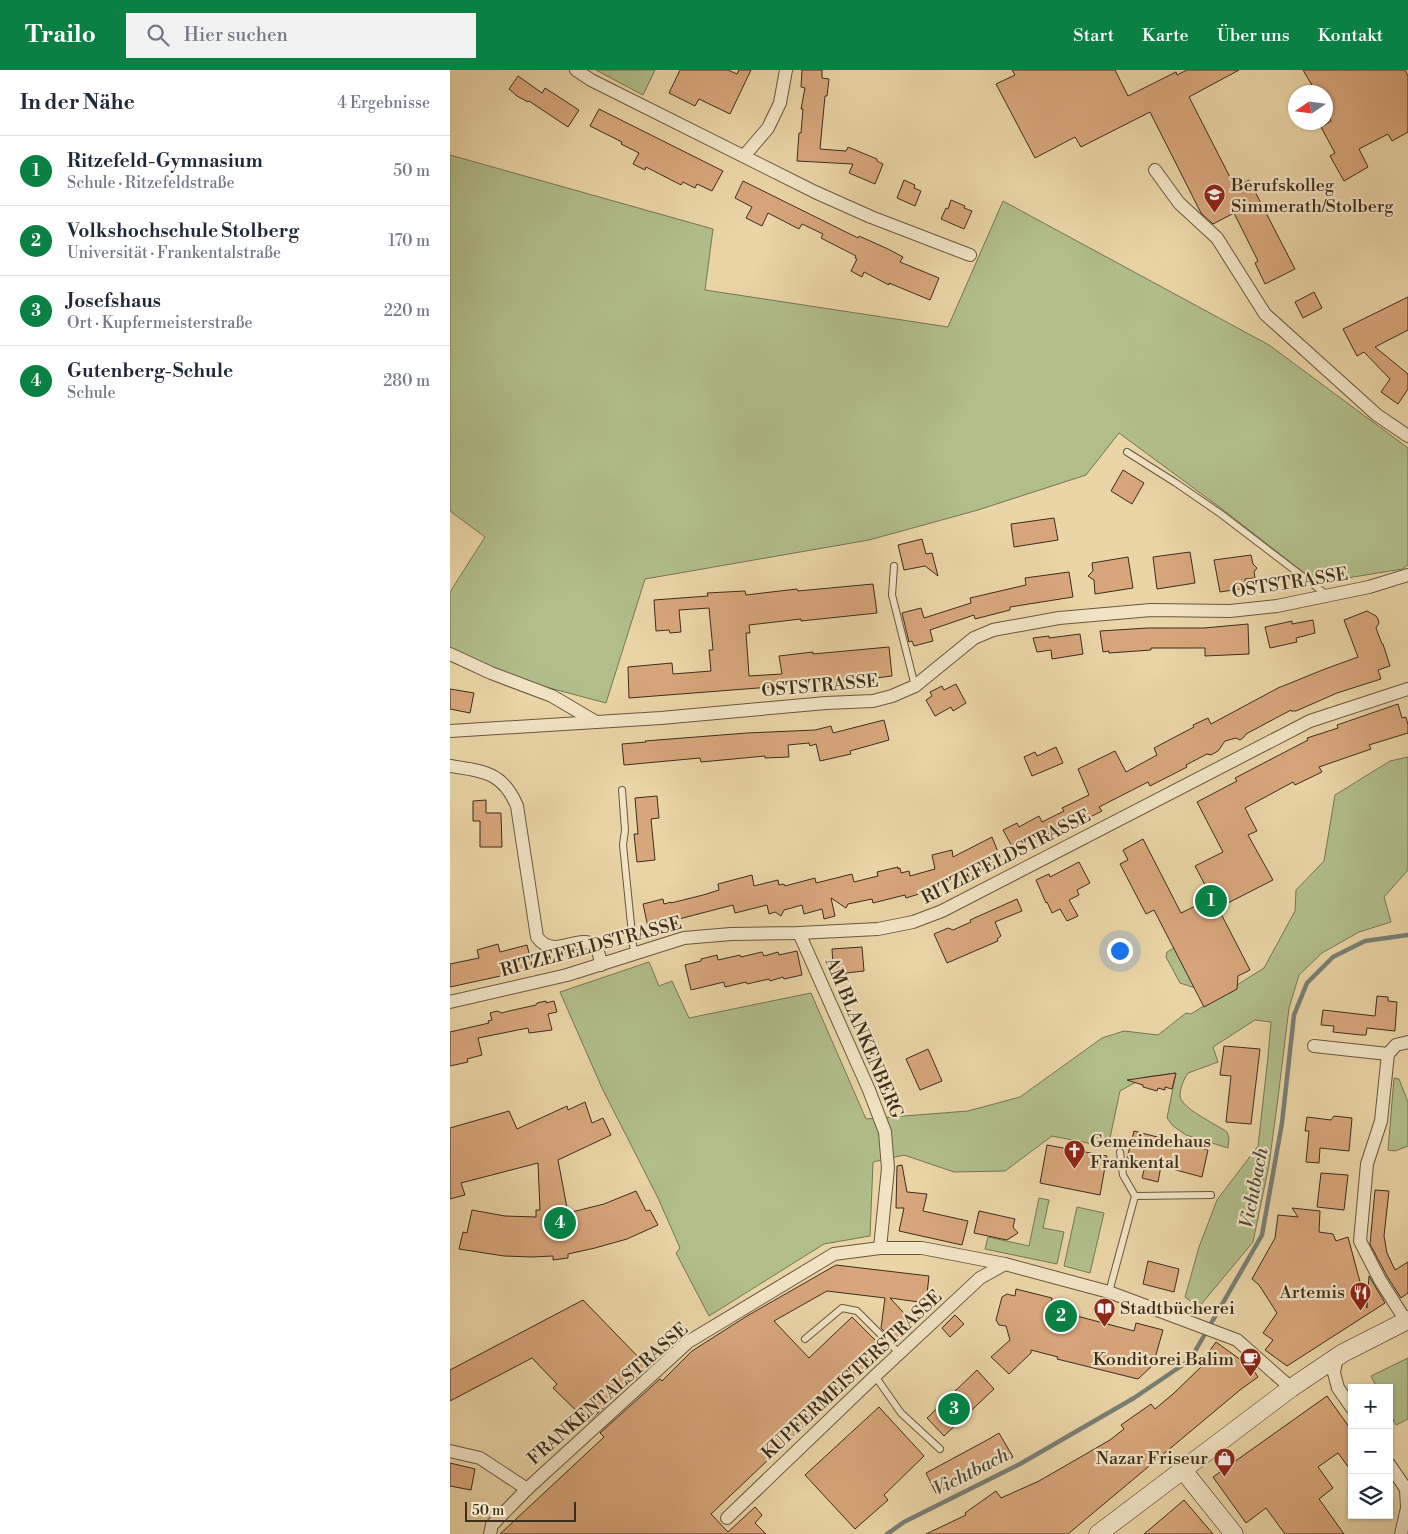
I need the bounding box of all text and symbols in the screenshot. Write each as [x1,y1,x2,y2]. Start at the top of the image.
search box [126,13,476,58]
text: Trailo [25,20,96,50]
icon: search [144,21,172,49]
text: Hier suchen [184,23,288,47]
text: Start [1073,24,1114,47]
text: Karte [1142,24,1189,47]
text: Über uns [1217,24,1290,47]
text: Kontakt [1318,24,1383,47]
north arrow [1288,85,1333,130]
text: In der Nähe [20,90,135,116]
text: 4 Ergebnisse [337,93,430,113]
text: Ritzefeld-Gymnasium [67,149,263,173]
text: 1 [32,161,40,181]
text: 50 m [393,161,430,181]
text: Schule · Ritzefeldstraße [67,173,235,193]
place label: Berufskolleg Simmerath/Stolberg [1230,174,1394,218]
school or university icon: Berufskolleg Simmerath/Stolberg [1203,183,1227,214]
text: Volkshochschule Stolberg [67,219,299,243]
text: 2 [31,231,41,251]
text: 170 m [388,231,430,251]
text: Universität · Frankentalstraße [67,243,281,263]
text: Josefshaus [67,289,161,313]
text: 3 [31,301,41,321]
text: 220 m [384,301,430,321]
text: Ort · Kupfermeisterstraße [67,313,253,333]
text: Gutenberg-Schule [67,359,233,383]
text: 4 [31,371,41,391]
text: 280 m [383,371,430,391]
text: Schule [67,383,116,403]
street label: OSTSTRASSE [1230,562,1350,604]
street label: OSTSTRASSE [761,669,879,703]
street label: RITZEFELDSTRASSE [918,804,1094,910]
pin: 1 [1195,882,1227,920]
street label: RITZEFELDSTRASSE [498,912,684,982]
your location [1107,938,1133,964]
street label: AM BLANKENBERG [819,953,909,1123]
place label: Gemeindehaus Frankental [1090,1130,1211,1174]
church icon: Gemeindehaus Frankental [1062,1139,1086,1170]
water label: Vichtbach [1234,1145,1274,1230]
pin: 4 [544,1204,576,1242]
restaurant icon: Artemis [1349,1280,1373,1311]
place label: Artemis [1278,1281,1345,1304]
street label: KUPFERMEISTERSTRASSE [757,1285,947,1465]
library icon: Stadtbücherei [1092,1296,1116,1327]
pin: 2 [1045,1297,1077,1335]
place label: Stadtbücherei [1120,1297,1235,1320]
street label: FRANKENTALSTRASSE [523,1318,693,1470]
cafe icon: Konditorei Balim [1238,1347,1262,1378]
place label: Konditorei Balim [1093,1348,1234,1371]
map controls [1348,1384,1393,1519]
button: + [1348,1384,1393,1429]
pin: 3 [938,1390,970,1428]
button: − [1348,1429,1393,1474]
water label: Vichtbach [929,1443,1013,1501]
shop icon: Nazar Friseur [1212,1446,1236,1477]
place label: Nazar Friseur [1096,1447,1208,1470]
button: layers [1348,1474,1393,1519]
scale bar [465,1499,576,1522]
text: 50 m [472,1502,504,1520]

